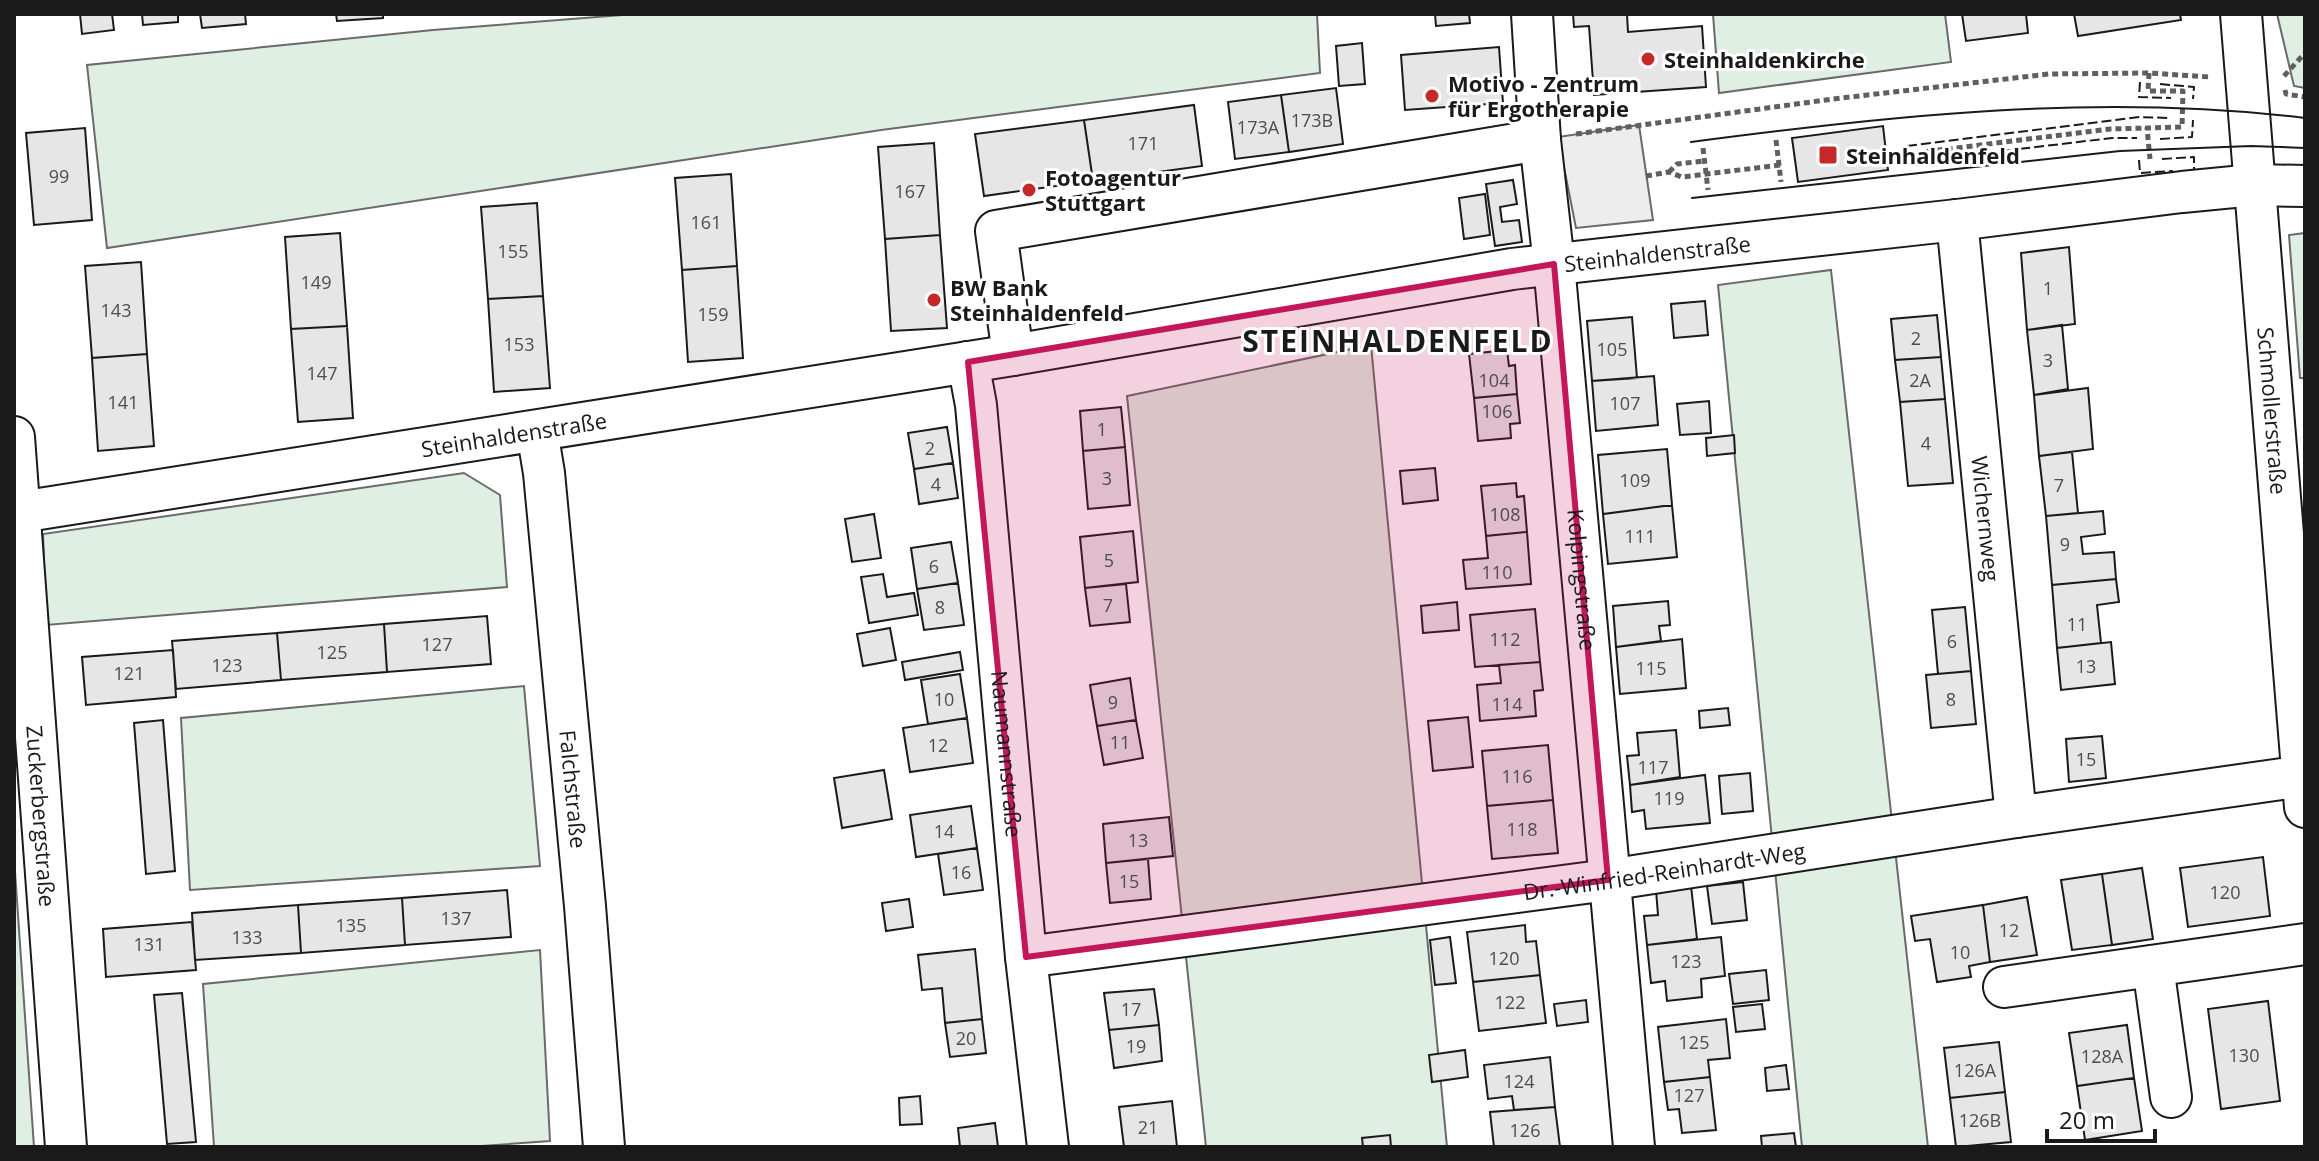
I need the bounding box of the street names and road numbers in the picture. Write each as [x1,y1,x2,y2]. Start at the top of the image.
street label: Steinhaldenstraße [1562,228,1752,278]
street label: Schmollerstraße [2251,326,2295,496]
street label: Steinhaldenstraße [419,404,609,463]
street label: Wichernweg [1965,454,2008,583]
street label: Kolpingstraße [1561,507,1604,652]
street label: Naumannstraße [985,669,1030,839]
street label: Zuckerbergstraße [20,724,63,908]
street label: Falchstraße [553,728,594,850]
street label: Dr.-Winfried-Reinhardt-Weg [1521,835,1807,906]

